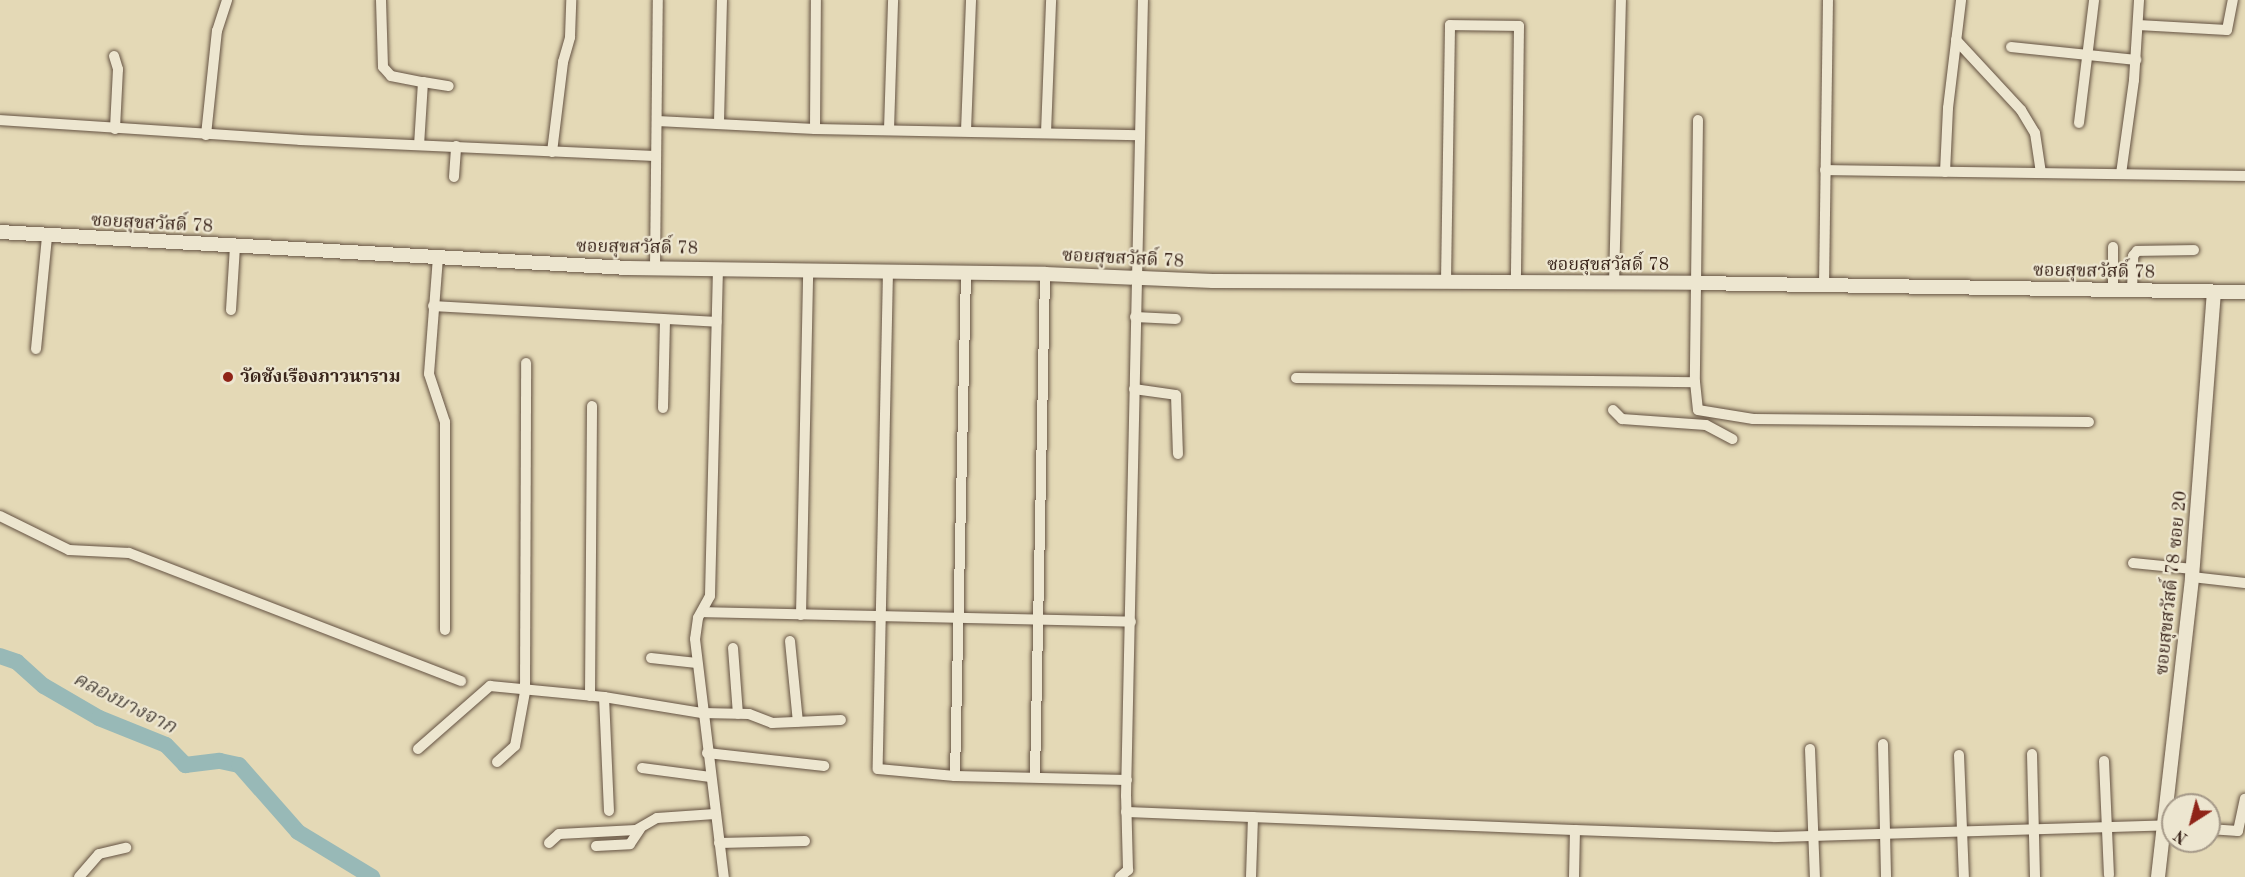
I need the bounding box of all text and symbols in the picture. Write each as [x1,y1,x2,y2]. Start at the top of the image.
street label: ซอยสุขสวัสดิ์ 78 [90,210,214,238]
street label: ซอยสุขสวัสดิ์ 78 [576,236,698,260]
street label: ซอยสุขสวัสดิ์ 78 [1061,245,1185,273]
street label: ซอยสุขสวัสดิ์ 78 [1547,254,1669,276]
street label: ซอยสุขสวัสดิ์ 78 [2033,260,2155,284]
place label: วัดชังเรืองภาวนาราม [240,366,400,388]
marker: วัดชังเรืองภาวนาราม [221,370,235,384]
street label: ซอยสุขสวัสดิ์ 78 ซอย 20 [2152,490,2192,676]
water label: คลองบางจาก [69,668,179,740]
north arrow [2161,793,2221,853]
text: N [2172,826,2191,846]

